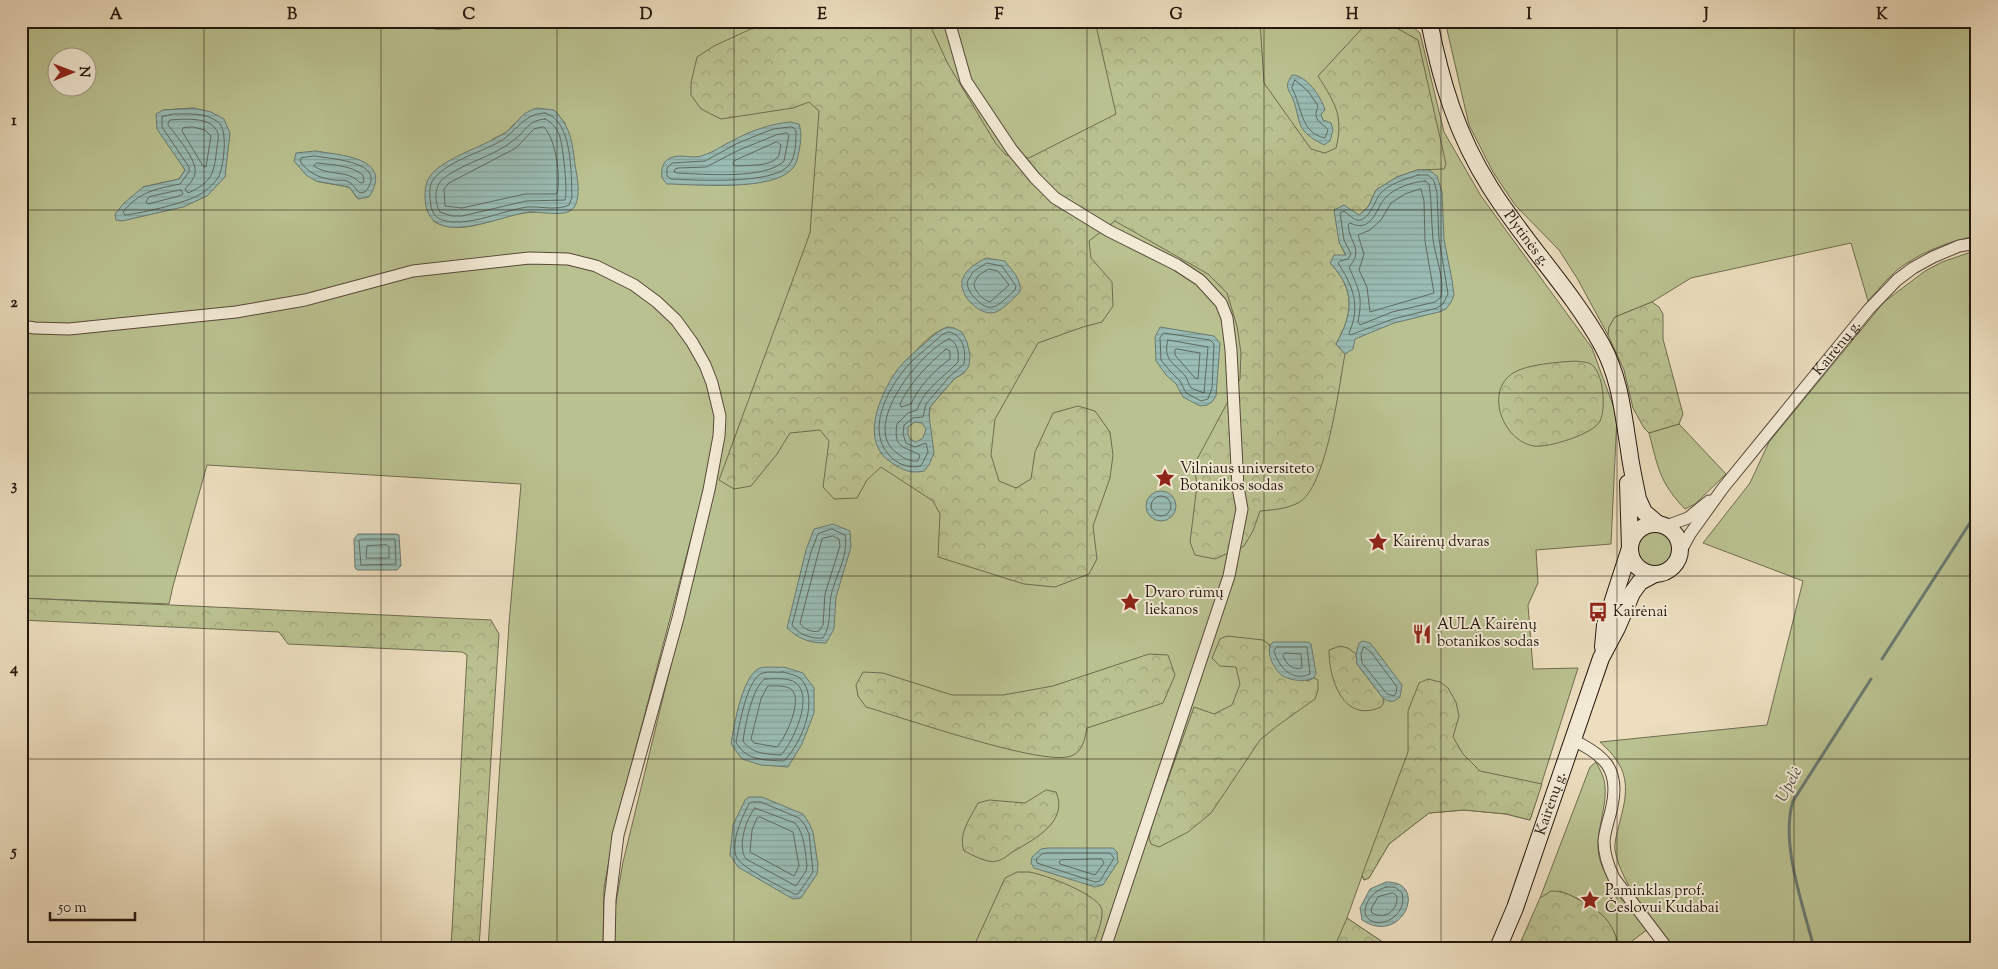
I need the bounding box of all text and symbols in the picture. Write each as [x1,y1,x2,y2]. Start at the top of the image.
text: A [110,4,123,27]
text: B [287,4,297,27]
text: C [463,4,476,27]
text: D [640,4,653,27]
text: E [817,4,827,27]
text: F [995,4,1004,27]
text: G [1169,4,1183,27]
text: H [1346,4,1359,27]
text: I [1526,4,1532,27]
text: J [1702,4,1709,27]
text: K [1876,4,1888,27]
north arrow [48,48,98,98]
text: N [73,66,93,78]
text: 1 [11,110,17,133]
street label: Plytinės g. [1498,206,1554,271]
text: 2 [10,292,18,315]
street label: Kairėnų g. [1808,316,1866,380]
place label: Vilniaus universiteto Botanikos sodas [1180,459,1314,497]
place icon: Vilniaus universiteto Botanikos sodas [1154,467,1176,489]
text: 3 [11,475,18,498]
place icon: Kairėnų dvaras [1367,531,1389,553]
place label: Kairėnų dvaras [1393,532,1490,553]
place label: Dvaro rūmų liekanos [1145,583,1224,621]
place icon: Dvaro rūmų liekanos [1119,591,1141,613]
bus stop icon: Kairėnai [1587,601,1609,623]
place label: Kairėnai [1613,602,1668,623]
place label: AULA Kairėnų botanikos sodas [1437,615,1539,653]
restaurant icon: AULA Kairėnų botanikos sodas [1411,623,1433,645]
text: 4 [9,658,18,681]
water label: Upelė [1771,763,1809,807]
street label: Kairėnų g. [1530,769,1572,838]
text: 5 [9,841,17,864]
place label: Paminklas prof. Česlovui Kudabai [1605,881,1719,919]
scale bar [50,889,135,921]
place icon: Paminklas prof. Česlovui Kudabai [1579,889,1601,911]
text: 50 m [57,898,87,919]

